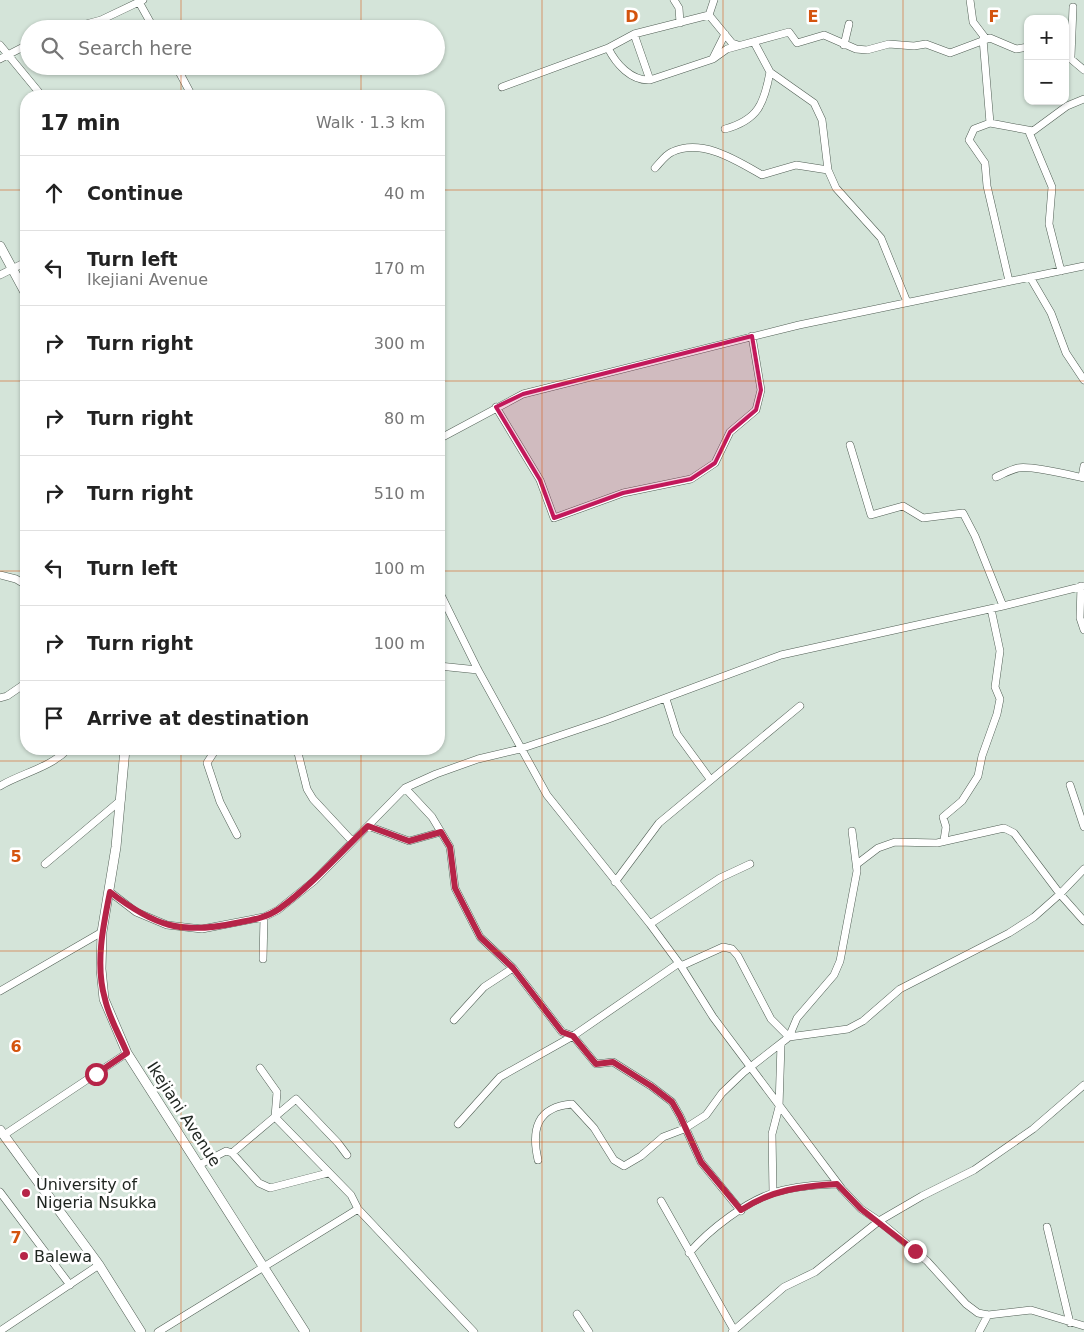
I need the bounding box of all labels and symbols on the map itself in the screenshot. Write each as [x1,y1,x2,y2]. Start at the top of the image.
text: D [625,7,639,26]
text: E [808,7,818,26]
text: F [989,7,999,26]
text: 5 [10,847,22,866]
text: 6 [10,1037,22,1056]
street label: Ikejiani Avenue [143,1058,225,1170]
route start [85,1063,108,1086]
place label: University of Nigeria Nsukka [36,1175,157,1212]
marker: University of Nigeria Nsukka [20,1187,32,1199]
text: 7 [10,1228,22,1247]
route end [904,1240,927,1263]
place label: Balewa [34,1247,92,1266]
marker: Balewa [18,1250,30,1262]

